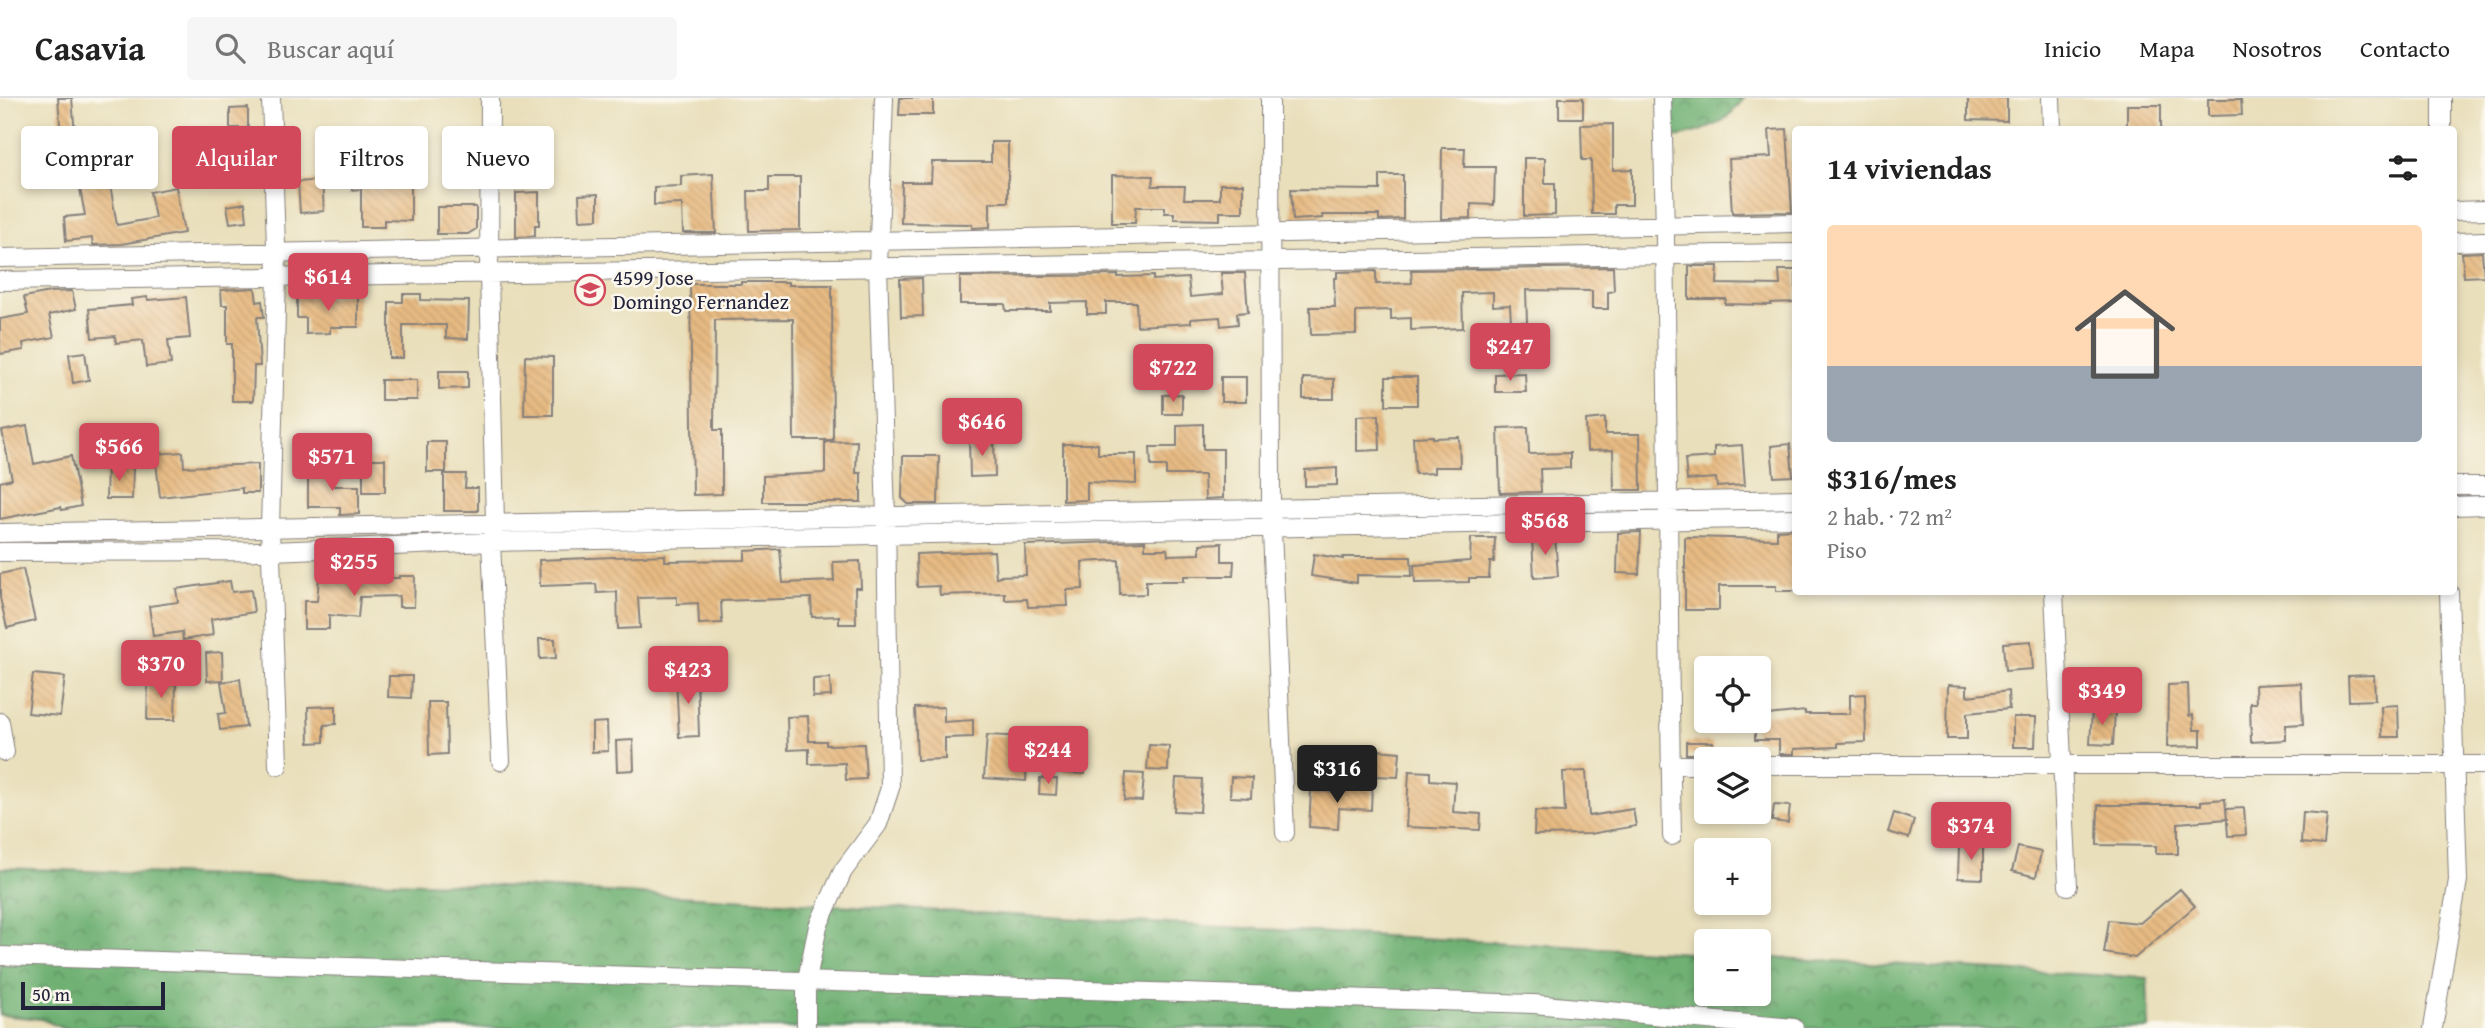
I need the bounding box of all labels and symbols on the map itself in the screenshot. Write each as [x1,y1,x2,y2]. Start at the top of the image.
pin: $614 [287,254,369,313]
place label: 4599 Jose Domingo Fernandez [613,262,789,317]
school or university icon: 4599 Jose Domingo Fernandez [573,273,607,307]
pin: $247 [1469,324,1551,383]
pin: $722 [1132,344,1214,404]
pin: $646 [941,398,1023,458]
pin: $566 [78,424,160,483]
pin: $571 [291,434,373,493]
pin: $568 [1504,498,1586,557]
pin: $255 [313,538,395,598]
pin: $370 [120,640,202,700]
pin: $423 [647,646,729,706]
pin: $349 [2061,668,2143,727]
pin: $244 [1007,726,1089,786]
pin: $316 [1296,746,1378,805]
pin: $374 [1930,802,2012,862]
scale bar [21,979,164,1011]

